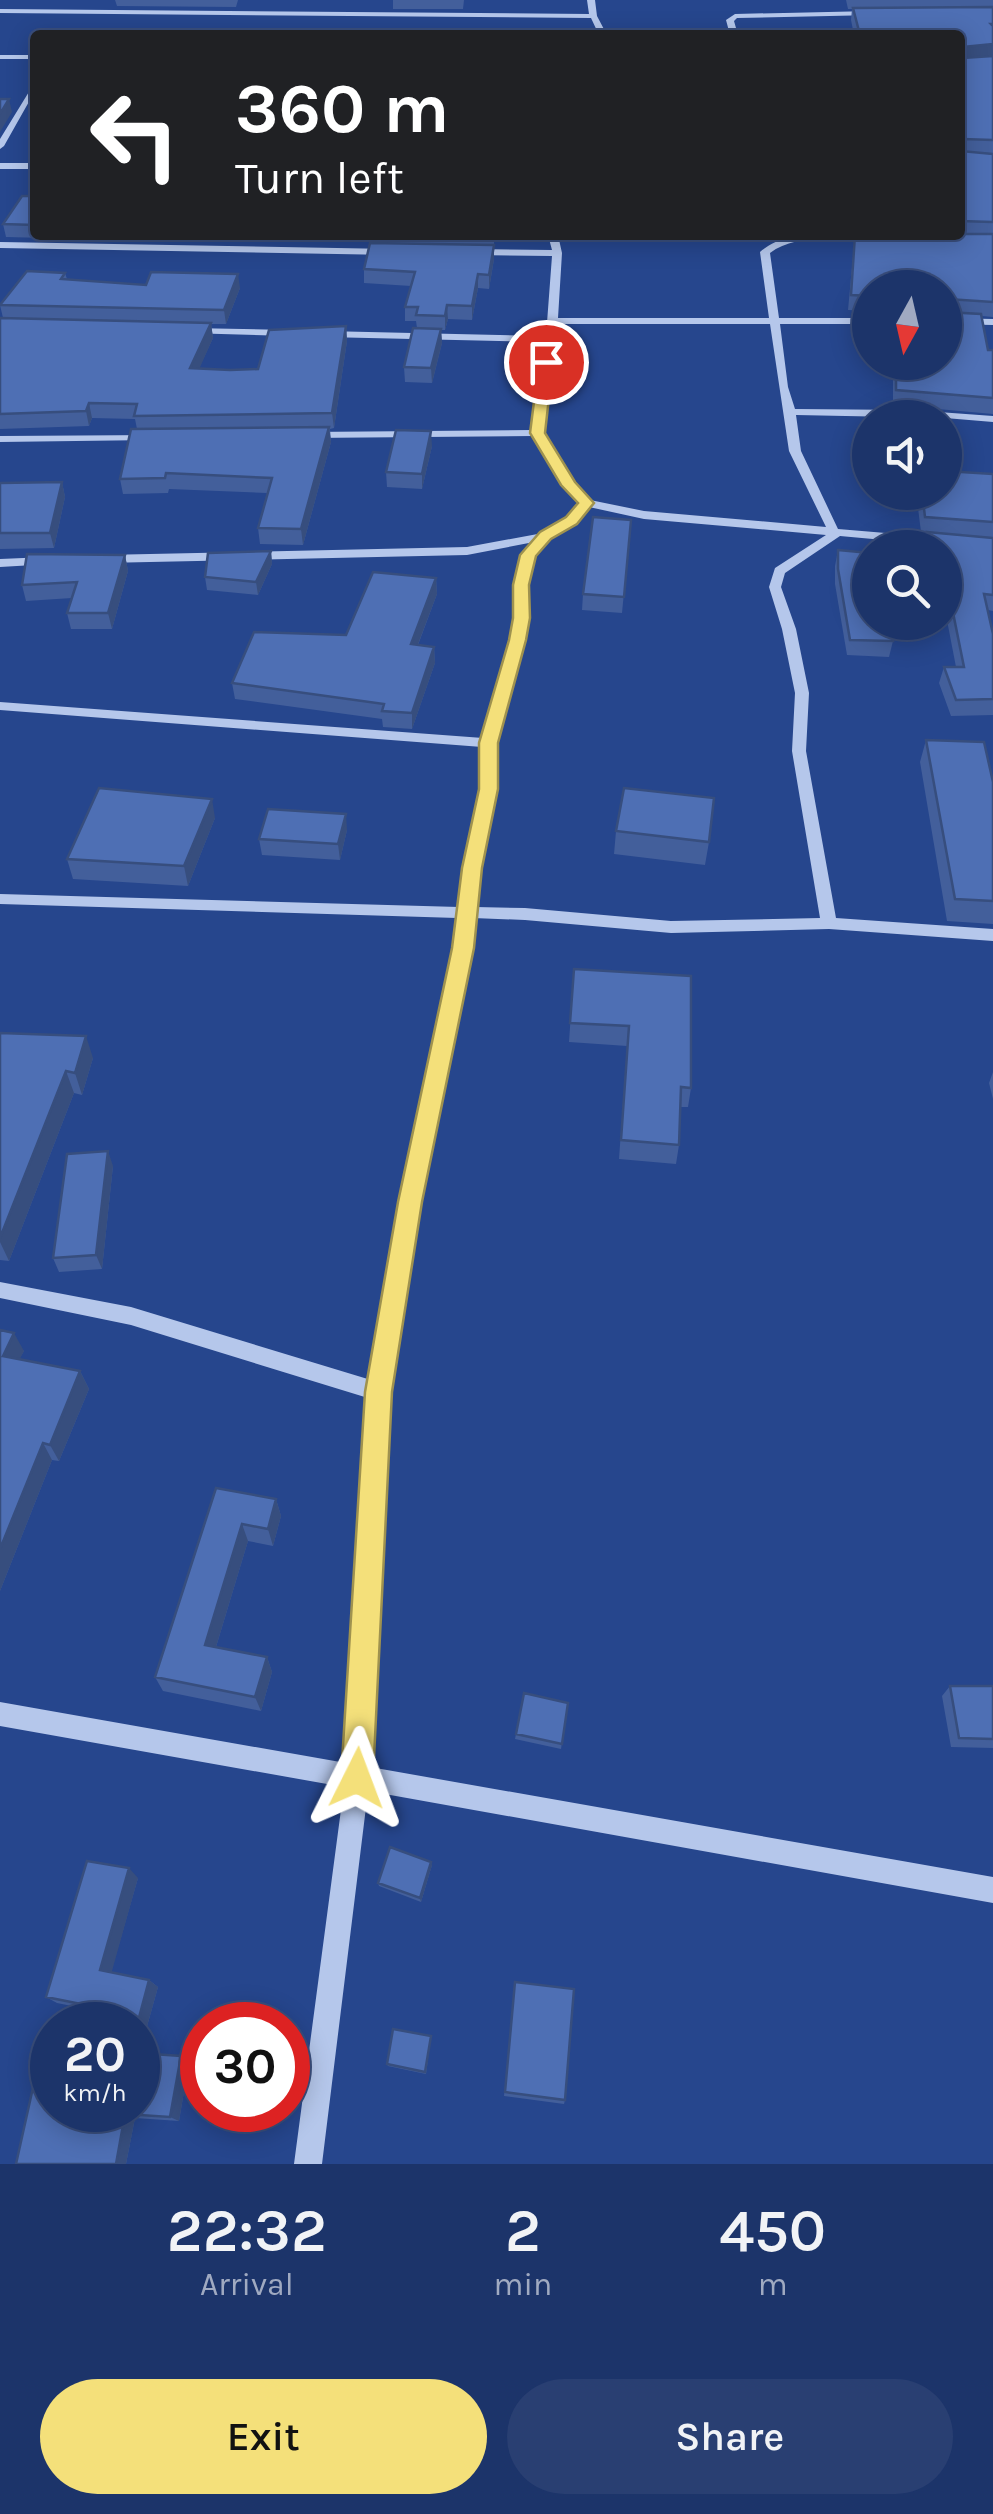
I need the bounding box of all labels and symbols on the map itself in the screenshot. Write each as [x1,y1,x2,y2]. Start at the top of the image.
north arrow [852,270,962,380]
pin [504,320,589,405]
position arrow [305,1726,409,1830]
speed limit sign: 30 [180,2002,310,2132]

